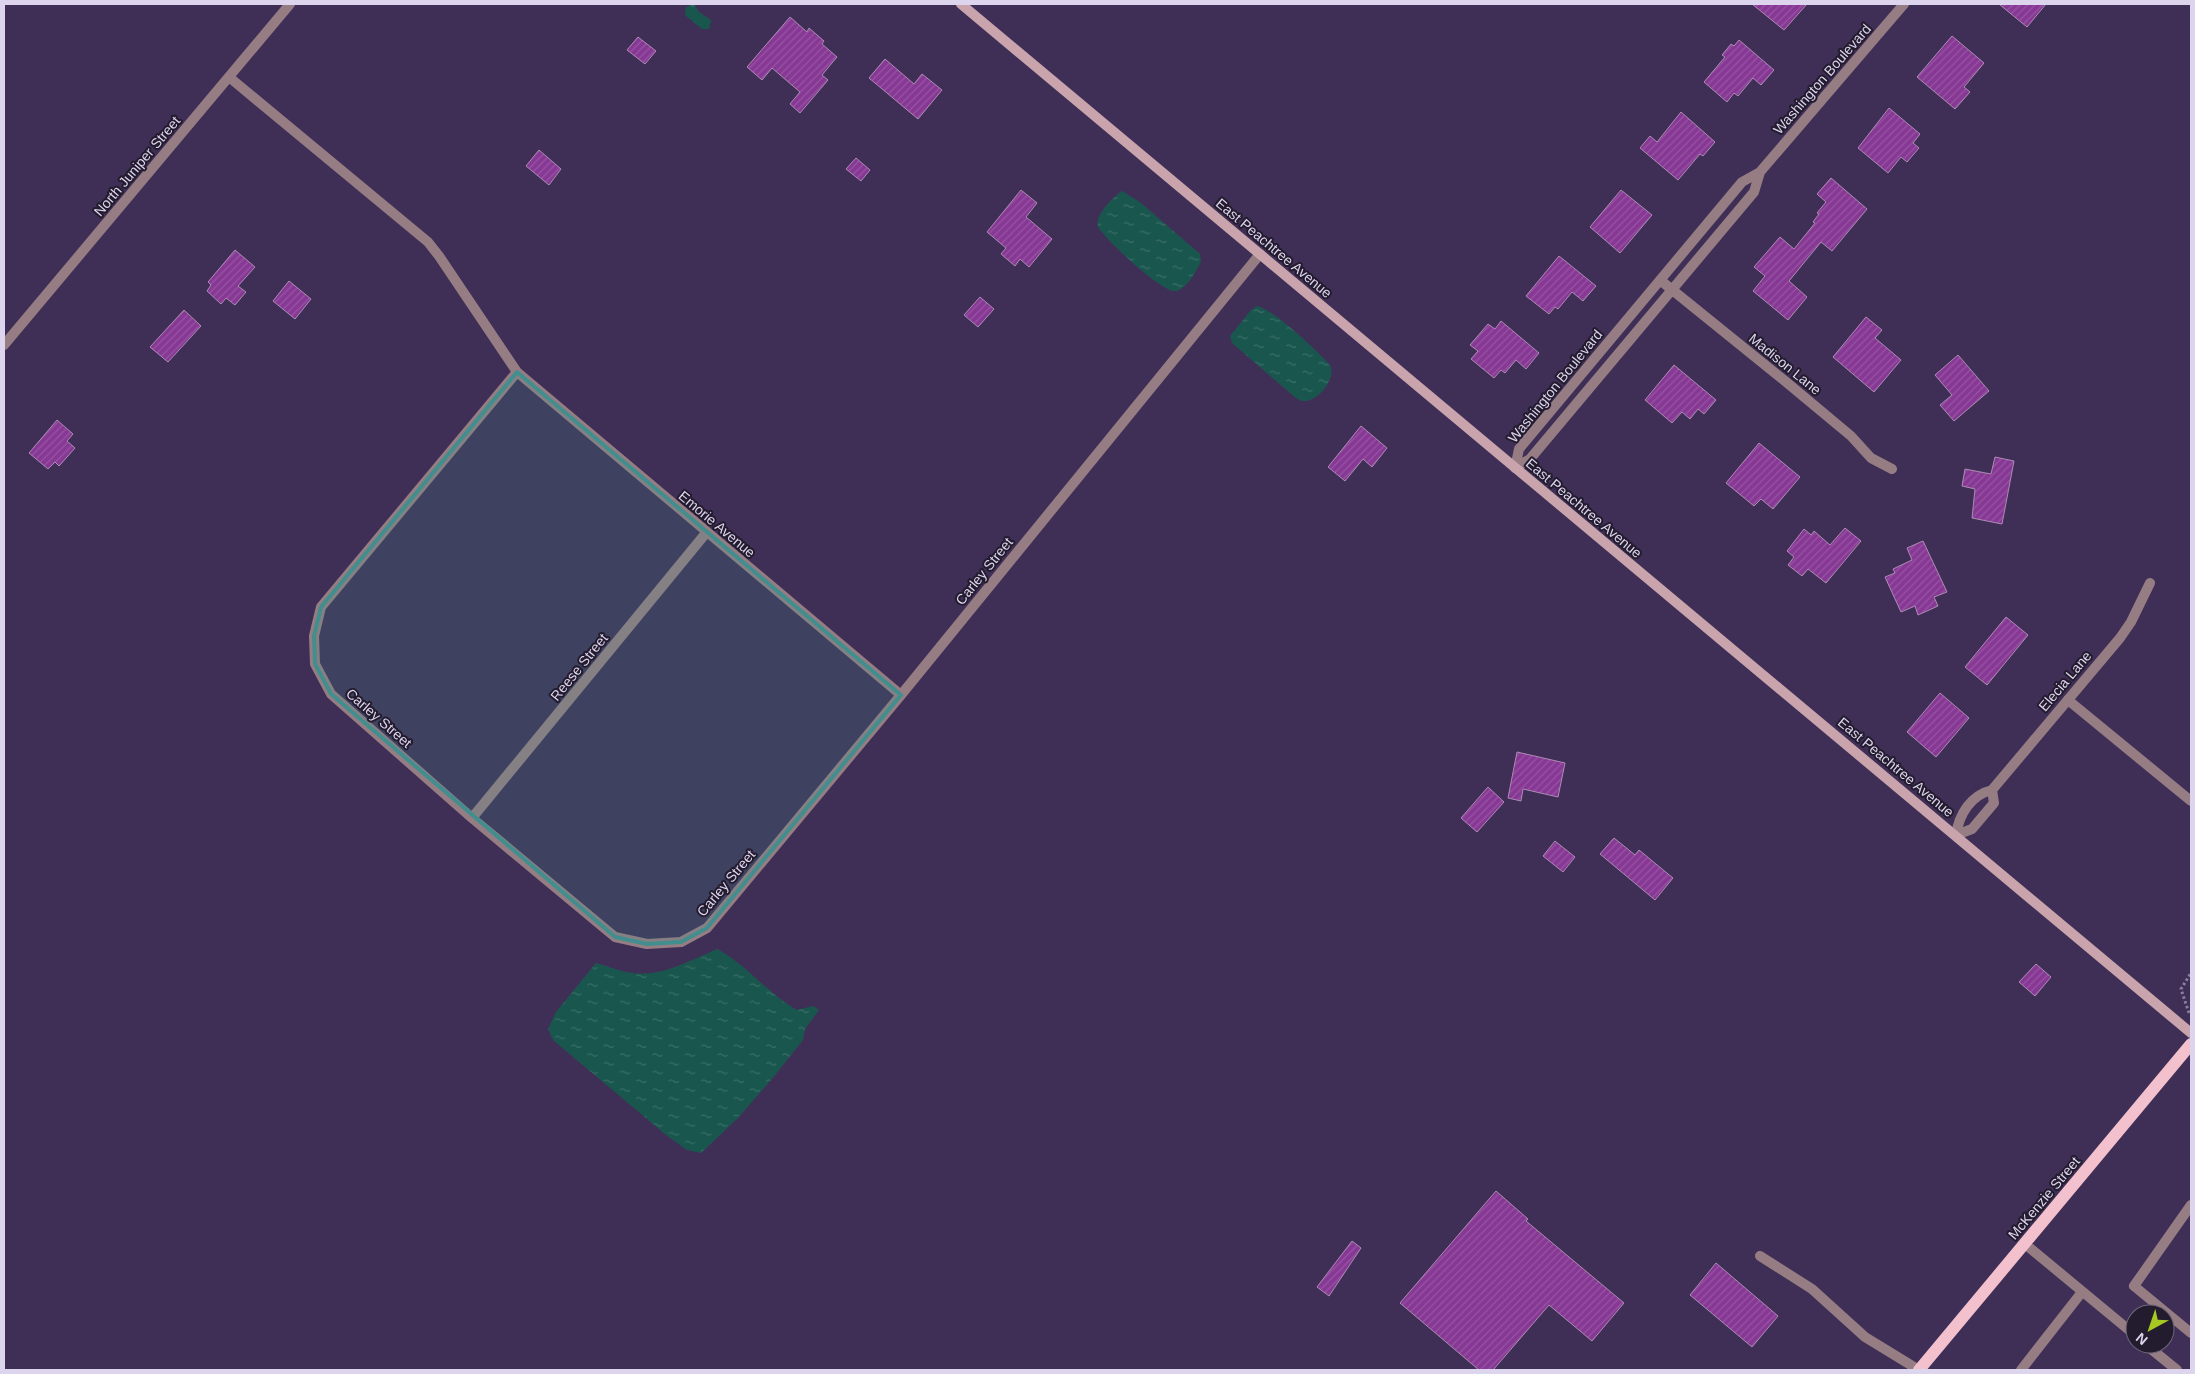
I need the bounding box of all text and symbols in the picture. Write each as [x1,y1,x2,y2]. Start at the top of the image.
street label: Washington Boulevard [1770,21,1874,137]
street label: North Juniper Street [91,113,183,219]
street label: East Peachtree Avenue [1213,195,1335,301]
street label: Washington Boulevard [1505,326,1605,446]
street label: Madison Lane [1746,330,1824,398]
street label: East Peachtree Avenue [1523,455,1645,561]
street label: Emorie Avenue [676,487,759,561]
street label: Carley Street [952,534,1016,608]
street label: Reese Street [547,630,611,704]
street label: Elecia Lane [2035,648,2095,714]
street label: Carley Street [343,685,415,751]
street label: East Peachtree Avenue [1835,714,1957,820]
street label: Carley Street [694,846,758,919]
street label: McKenzie Street [2005,1153,2083,1242]
north arrow [2125,1304,2175,1354]
text: N [2133,1330,2151,1348]

